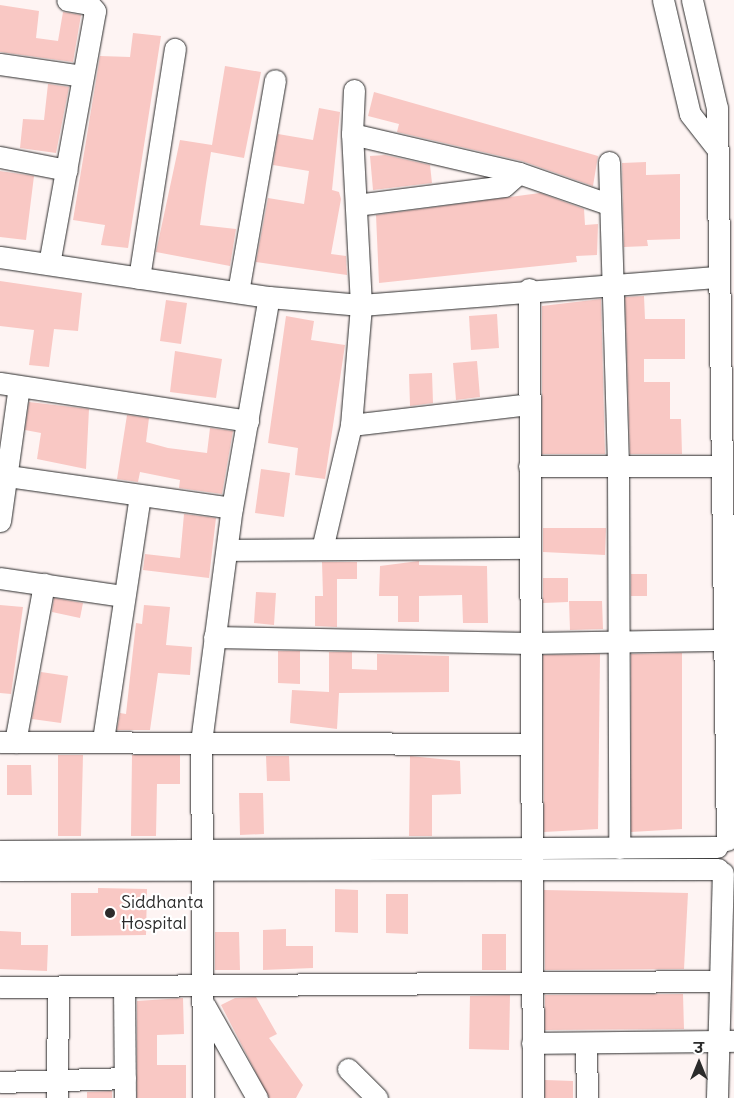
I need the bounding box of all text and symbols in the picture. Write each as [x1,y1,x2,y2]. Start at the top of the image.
place label: Siddhanta Hospital [121,892,203,934]
marker: Siddhanta Hospital [103,906,117,920]
north arrow [674,1038,724,1088]
text: उ [694,1039,704,1057]

